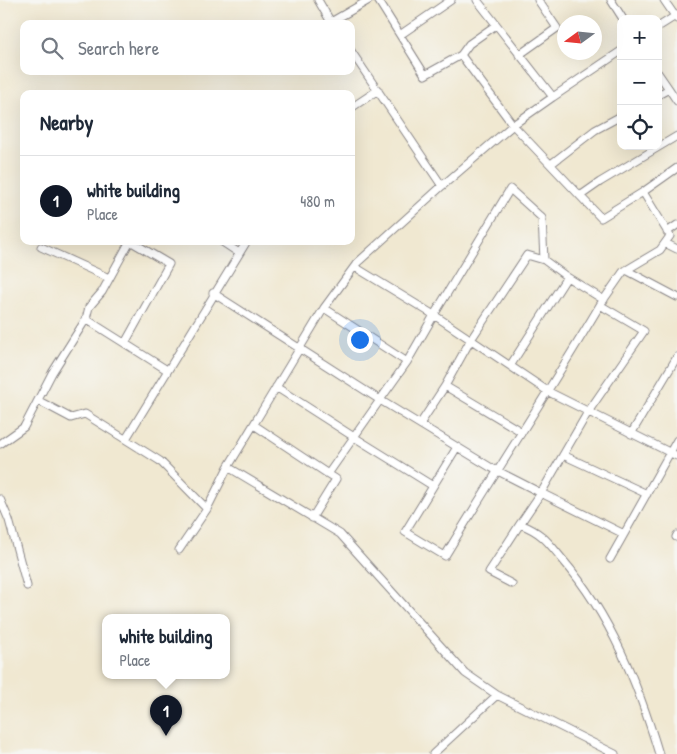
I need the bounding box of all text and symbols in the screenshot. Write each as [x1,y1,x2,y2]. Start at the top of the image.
north arrow [557,15,602,60]
map controls [617,15,662,150]
button: + [617,15,662,60]
search box [20,20,355,75]
icon: search [38,34,66,62]
text: Search here [78,35,159,61]
button: − [617,60,662,105]
button: locate [617,105,662,150]
text: Nearby [40,108,93,137]
text: white building [87,177,180,203]
text: 1 [53,190,59,212]
text: 480 m [300,190,335,212]
text: Place [87,203,118,225]
your location [347,327,373,353]
popup [102,614,230,679]
text: white building [120,623,212,649]
text: Place [120,649,150,671]
pin: 1 [150,695,182,736]

